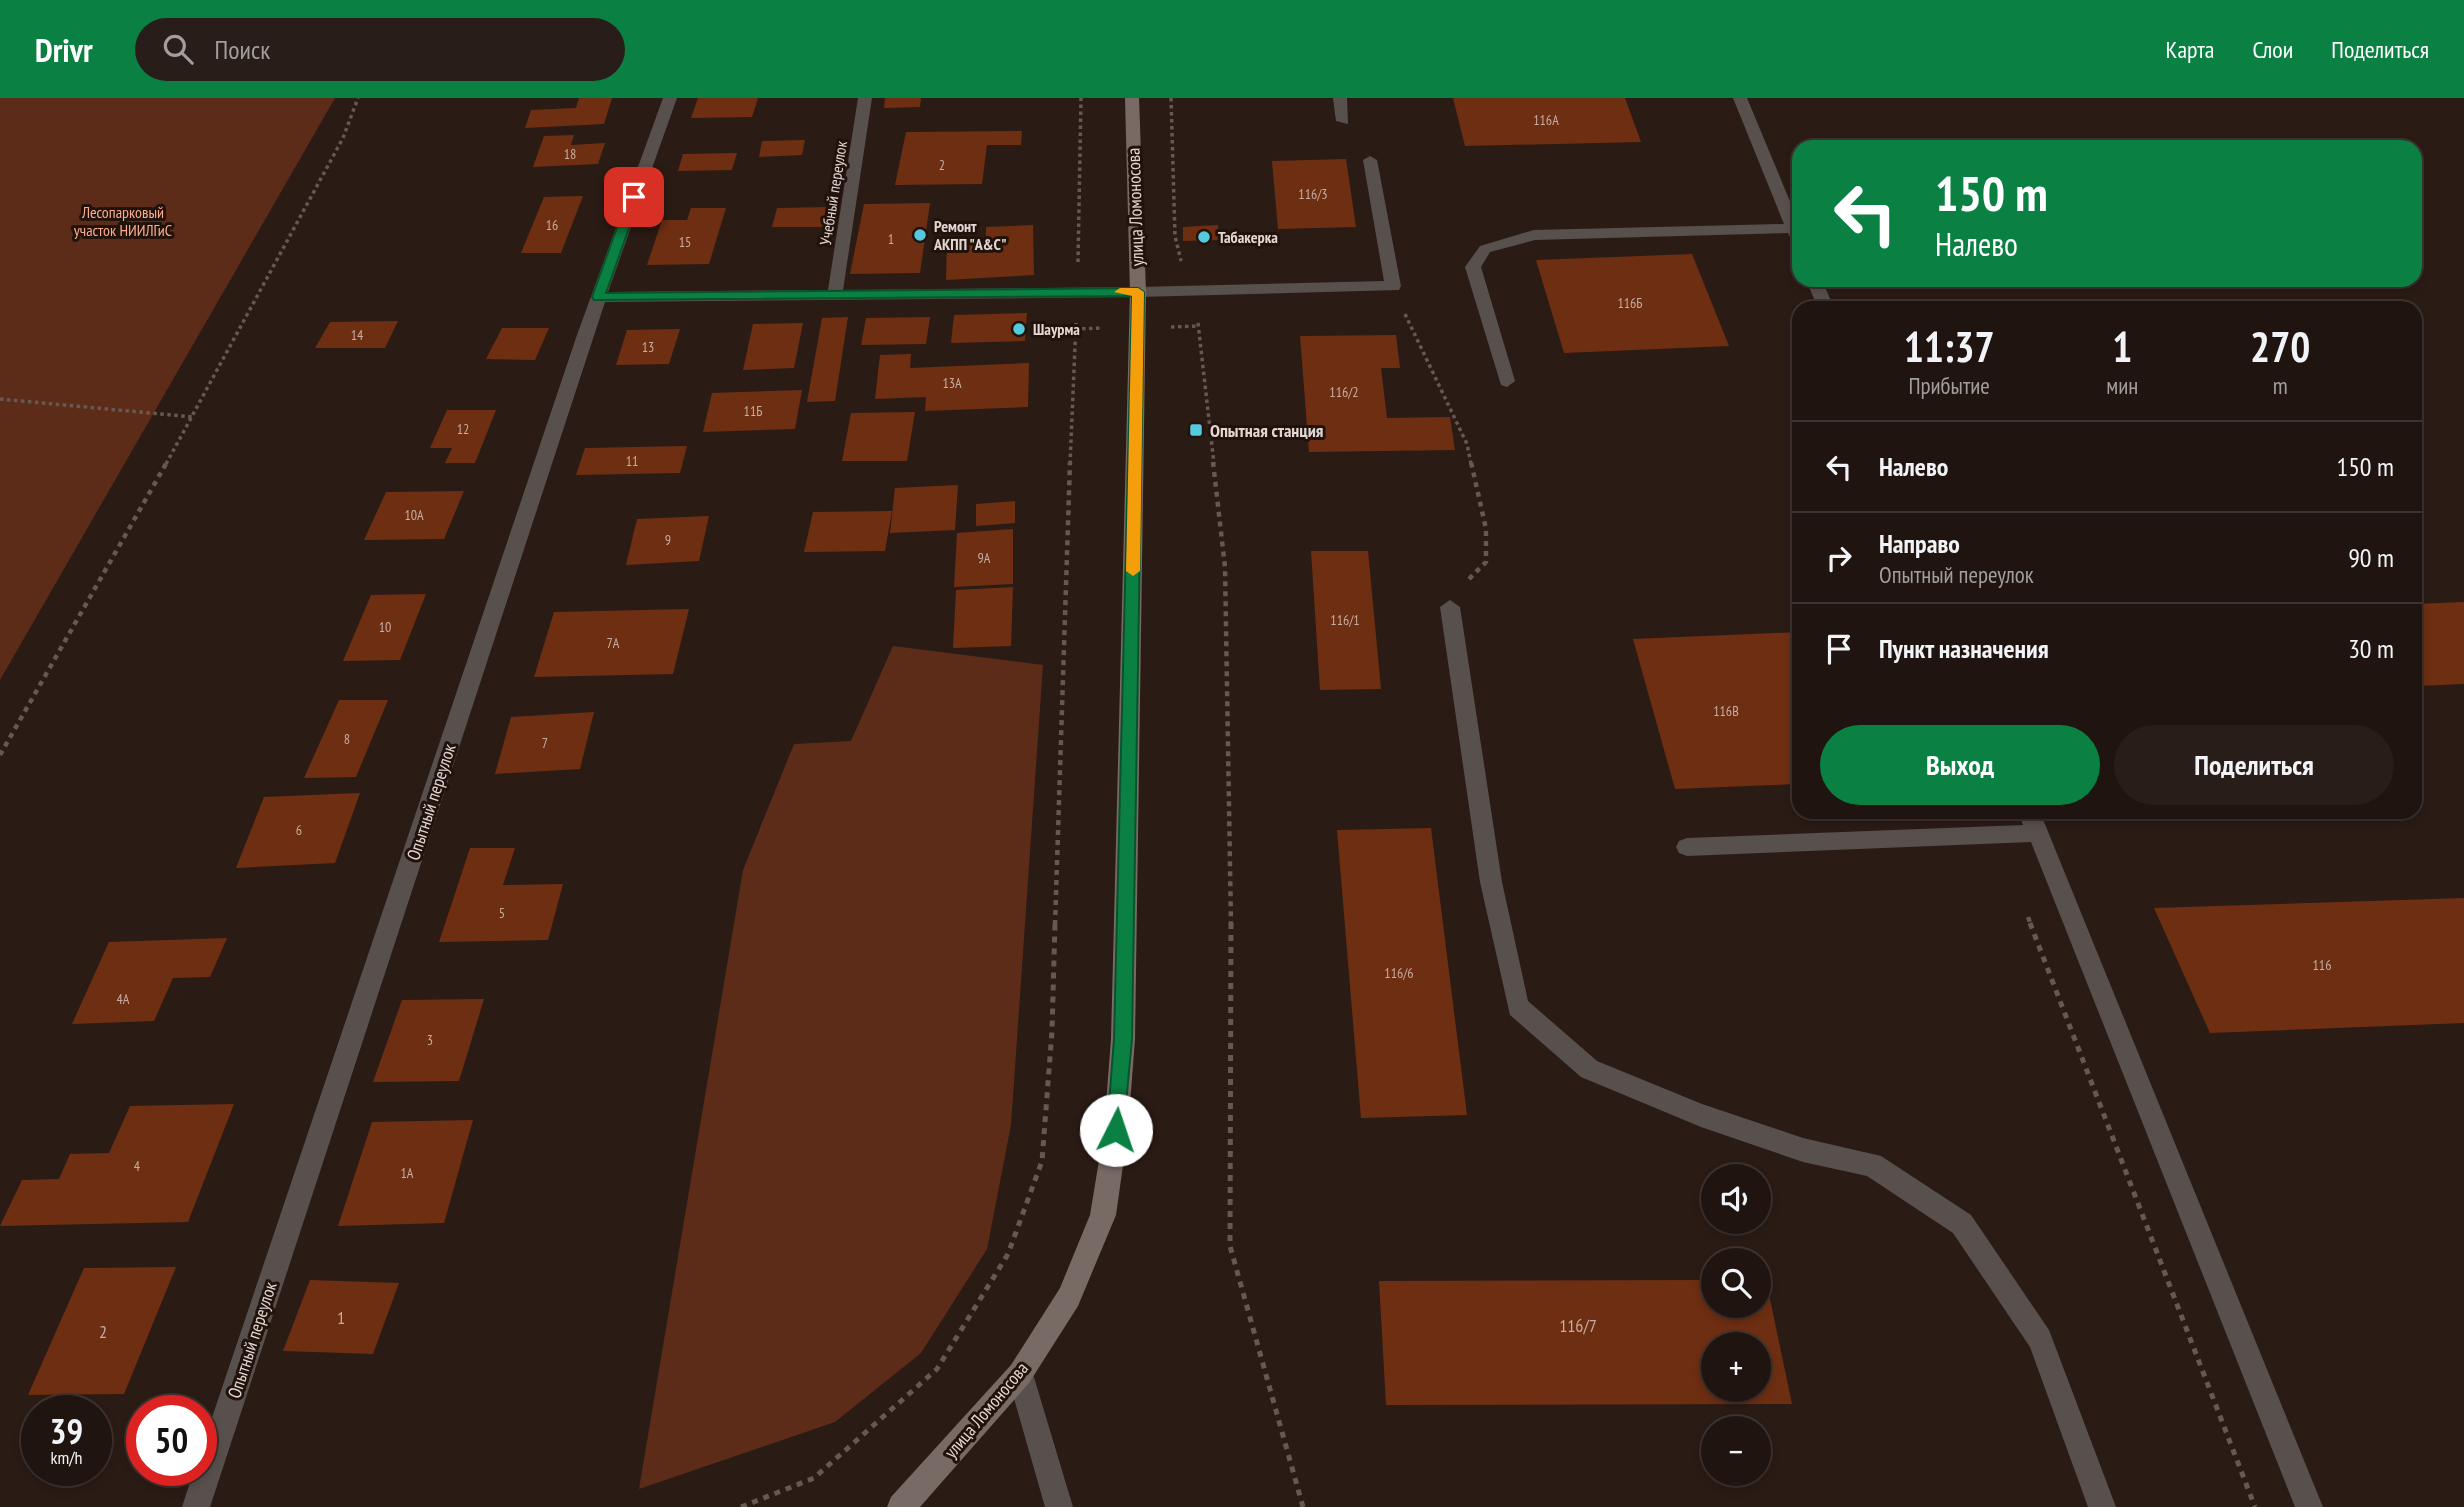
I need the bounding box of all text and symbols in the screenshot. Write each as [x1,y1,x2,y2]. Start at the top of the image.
search box [135,18,625,81]
text: Drivr [35,28,93,71]
icon: search [159,30,197,68]
text: Поиск [215,33,270,66]
text: Карта [2166,34,2214,65]
text: Слои [2252,34,2293,65]
text: Поделиться [2331,34,2429,65]
house number: 116А [1533,111,1559,129]
street label: Учебный переулок [815,139,851,247]
house number: 18 [564,145,576,163]
street label: улица Ломоносова [1121,147,1149,267]
house number: 2 [939,156,945,174]
text: 150 m [1935,161,2048,225]
pin [604,167,664,227]
icon: left [1820,168,1911,259]
icon: arrive [615,178,653,216]
house number: 116/3 [1298,185,1328,203]
park label: Лесопарковый участок НИИЛГиС [74,202,172,240]
house number: 16 [546,216,558,234]
place label: Ремонт АКПП "A&C" [933,216,1007,254]
text: Налево [1935,223,2018,265]
marker: Ремонт АКПП "A&C" [912,227,928,243]
place label: Табакерка [1218,227,1278,247]
marker: Табакерка [1196,229,1212,245]
house number: 1 [888,230,894,248]
house number: 15 [679,233,691,251]
house number: 116Б [1617,294,1643,312]
place label: Шаурма [1033,319,1080,339]
text: 11:37 [1904,319,1995,374]
text: 1 [2112,319,2132,374]
text: 270 [2250,319,2310,374]
marker: Шаурма [1011,321,1027,337]
house number: 14 [351,326,364,344]
house number: 13 [642,338,654,356]
text: Прибытие [1908,371,1990,400]
text: мин [2106,371,2138,400]
text: m [2273,371,2288,400]
house number: 13А [942,374,962,392]
house number: 116/2 [1329,383,1359,401]
house number: 11Б [744,402,762,420]
place label: Опытная станция [1210,419,1323,442]
house number: 12 [457,420,469,438]
marker: Опытная станция [1188,422,1204,438]
icon: left [1820,448,1858,486]
text: Налево [1879,450,1948,483]
text: 150 m [2336,450,2394,483]
house number: 11 [626,452,638,470]
house number: 10А [404,506,424,524]
text: Направо [1879,527,1960,560]
house number: 9 [665,531,671,549]
icon: right [1820,539,1858,577]
text: 90 m [2348,541,2394,574]
house number: 9А [978,549,991,567]
text: Опытный переулок [1879,560,2034,589]
house number: 116/1 [1330,611,1360,629]
house number: 10 [379,618,391,636]
icon: arrive [1820,630,1858,668]
text: Пункт назначения [1879,632,2049,665]
text: 30 m [2348,632,2394,665]
house number: 7А [607,634,620,652]
house number: 116В [1713,702,1739,720]
button: Выход [1820,725,2100,805]
button: Поделиться [2114,725,2394,805]
house number: 8 [344,730,350,748]
house number: 7 [542,734,548,752]
street label: Опытный переулок [401,741,461,863]
house number: 6 [296,821,302,839]
house number: 5 [499,904,505,922]
house number: 116 [2313,956,2331,974]
house number: 116/6 [1384,964,1414,982]
house number: 4А [117,990,130,1008]
house number: 3 [427,1031,433,1049]
position arrow [1079,1093,1153,1167]
house number: 4 [134,1157,141,1175]
house number: 1А [401,1164,414,1182]
map controls [1701,1164,1771,1486]
button: sound [1701,1164,1771,1234]
button: search [1701,1248,1771,1318]
street label: Опытный переулок [222,1279,282,1401]
house number: 1 [337,1306,345,1329]
house number: 116/7 [1559,1314,1597,1337]
house number: 2 [99,1320,107,1343]
button: + [1701,1332,1771,1402]
street label: улица Ломоносова [939,1357,1033,1463]
speed limit sign: 50 [126,1395,217,1486]
text: 39 [50,1408,83,1454]
button: − [1701,1416,1771,1486]
text: km/h [51,1446,82,1469]

